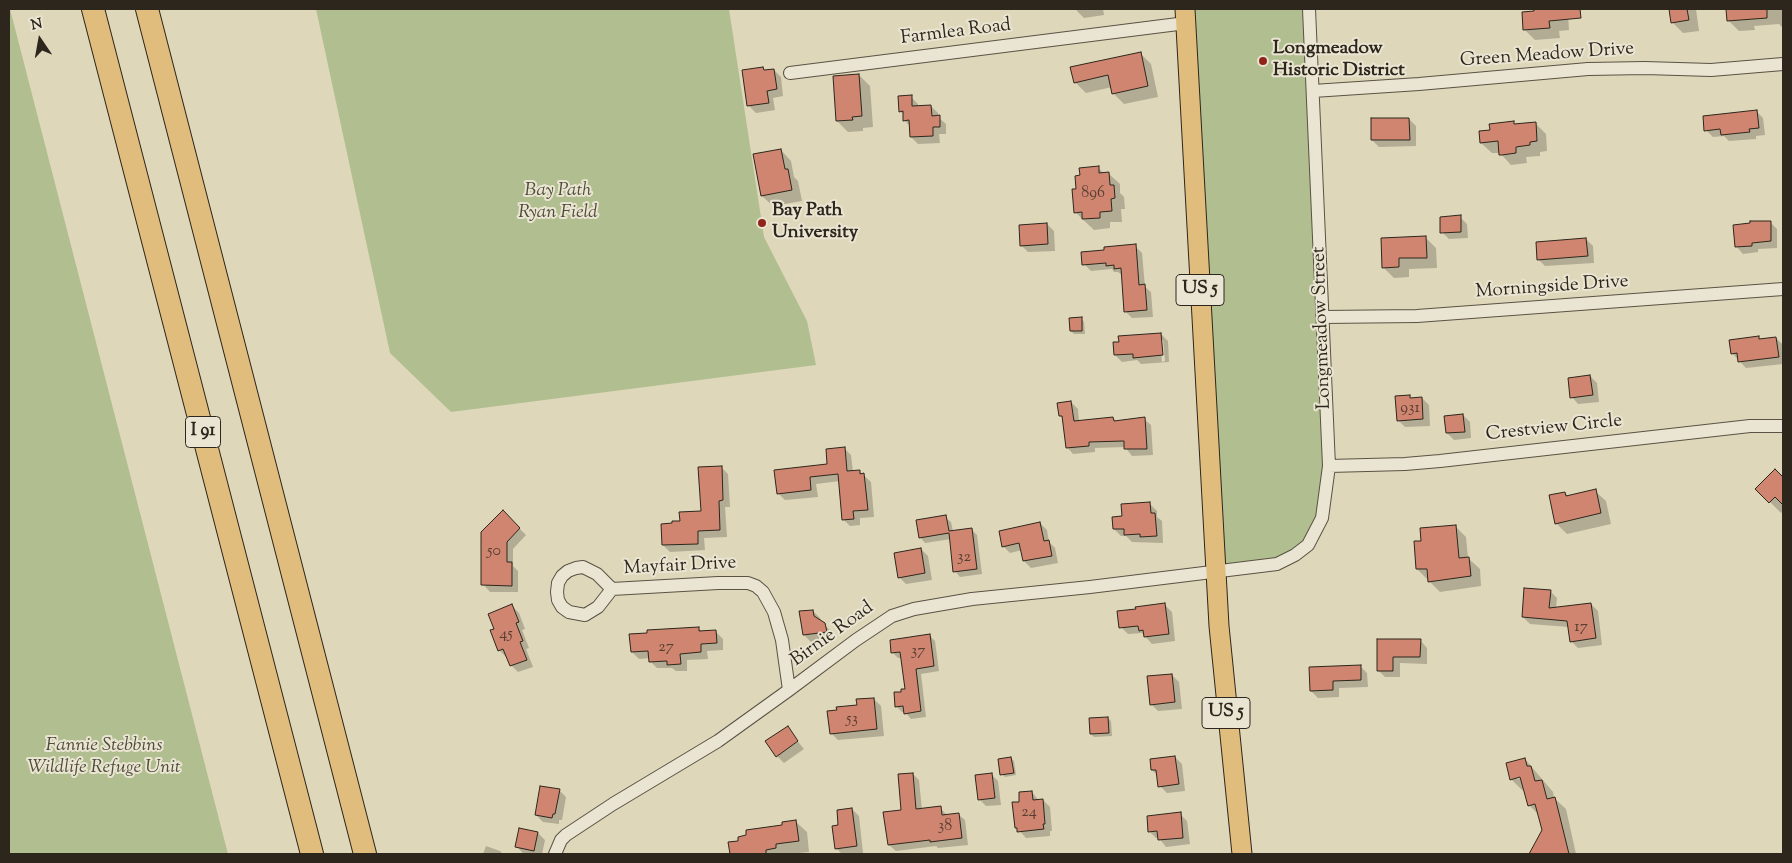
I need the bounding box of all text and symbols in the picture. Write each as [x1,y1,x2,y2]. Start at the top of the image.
text: N [29,14,44,36]
north arrow [15,15,65,65]
street label: Farmlea Road [899,15,1013,51]
place label: Longmeadow Historic District [1273,39,1405,83]
street label: Green Meadow Drive [1459,39,1635,73]
marker: Longmeadow Historic District [1257,55,1269,67]
park label: Bay Path Ryan Field [518,181,598,225]
house number: 896 [1081,184,1105,204]
place label: Bay Path University [772,201,858,245]
marker: Bay Path University [756,217,768,229]
street label: Longmeadow Street [1309,246,1337,410]
street label: Morningside Drive [1475,271,1629,305]
road number: US 5 [1176,274,1224,306]
house number: 931 [1400,399,1420,419]
street label: Crestview Circle [1485,411,1623,447]
road number: I 91 [186,417,220,448]
house number: 50 [487,542,501,562]
house number: 32 [957,548,971,568]
street label: Mayfair Drive [623,553,737,581]
street label: Birnie Road [787,597,879,673]
house number: 17 [1574,618,1588,638]
house number: 45 [499,625,513,645]
house number: 27 [658,638,674,658]
house number: 37 [911,642,925,662]
road number: US 5 [1202,698,1250,728]
house number: 53 [846,710,858,730]
park label: Fannie Stebbins Wildlife Refuge Unit [27,736,181,780]
house number: 24 [1021,803,1037,823]
house number: 38 [938,817,952,837]

